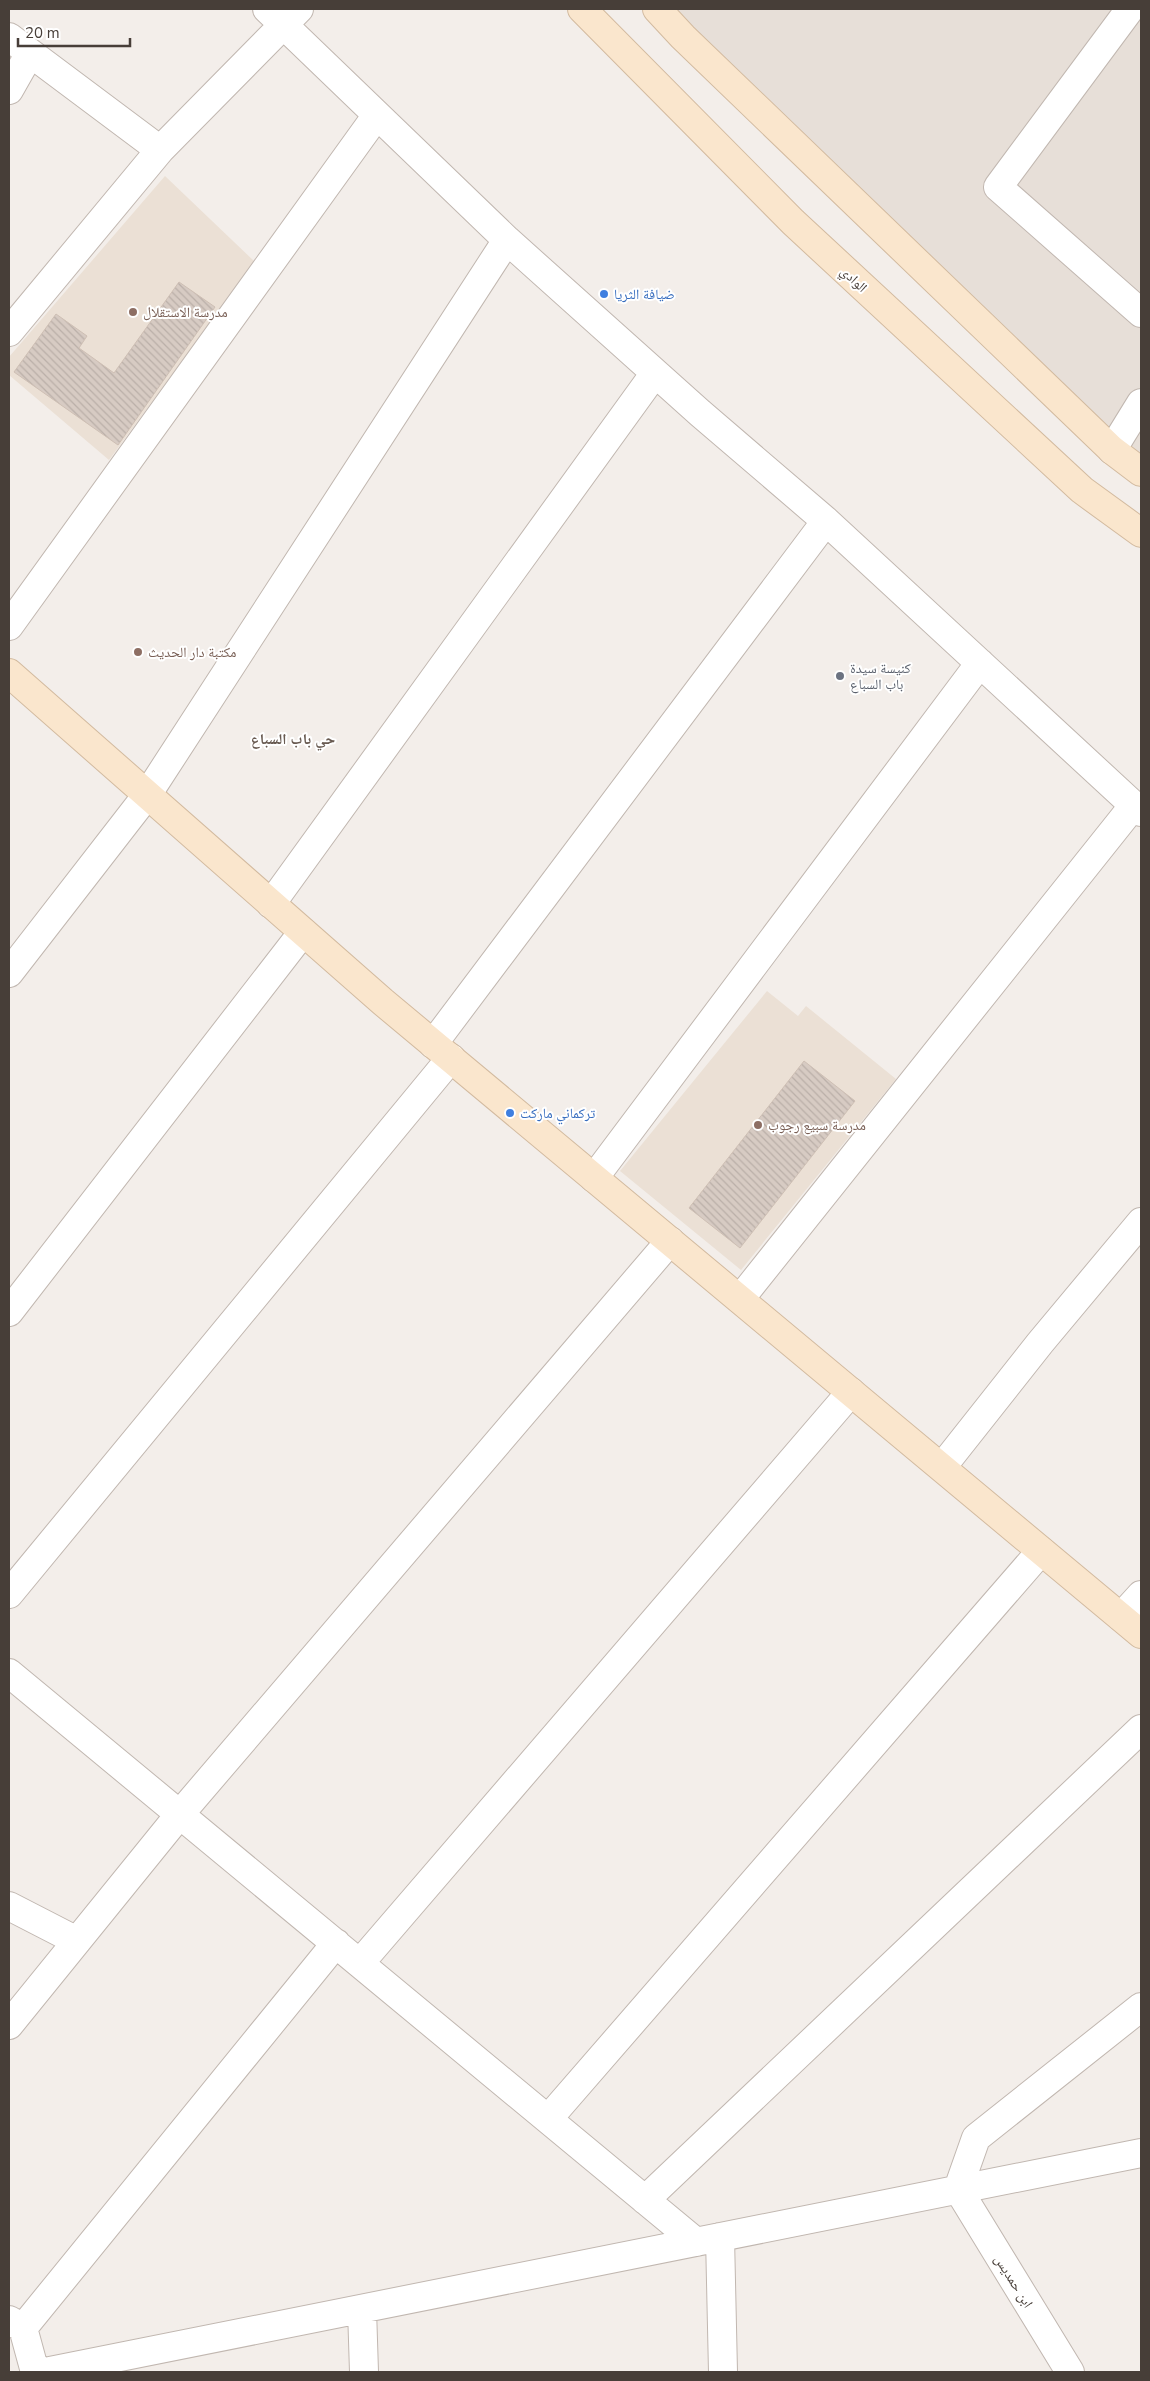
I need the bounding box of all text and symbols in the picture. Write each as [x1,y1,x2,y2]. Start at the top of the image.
scale bar [18,15,130,47]
text: 20 m [25,23,60,43]
street label: الوادي [835,262,871,298]
place label: ضيافة الثريا [614,285,675,304]
marker: ضيافة الثريا [598,288,610,300]
place label: مدرسة الاستقلال [143,303,228,322]
marker: مدرسة الاستقلال [127,306,139,318]
place label: مكتبة دار الحديث [148,643,237,662]
marker: مكتبة دار الحديث [132,646,144,658]
place label: كنيسة سيدة باب السباع [850,659,911,694]
marker: كنيسة سيدة باب السباع [834,670,846,682]
district label: حي باب السباع [251,729,335,751]
place label: تركماني ماركت [520,1104,595,1125]
marker: تركماني ماركت [504,1107,516,1119]
place label: مدرسة سبيع رجوب [768,1116,866,1135]
marker: مدرسة سبيع رجوب [752,1119,764,1131]
street label: ابن حمديس [990,2251,1037,2311]

